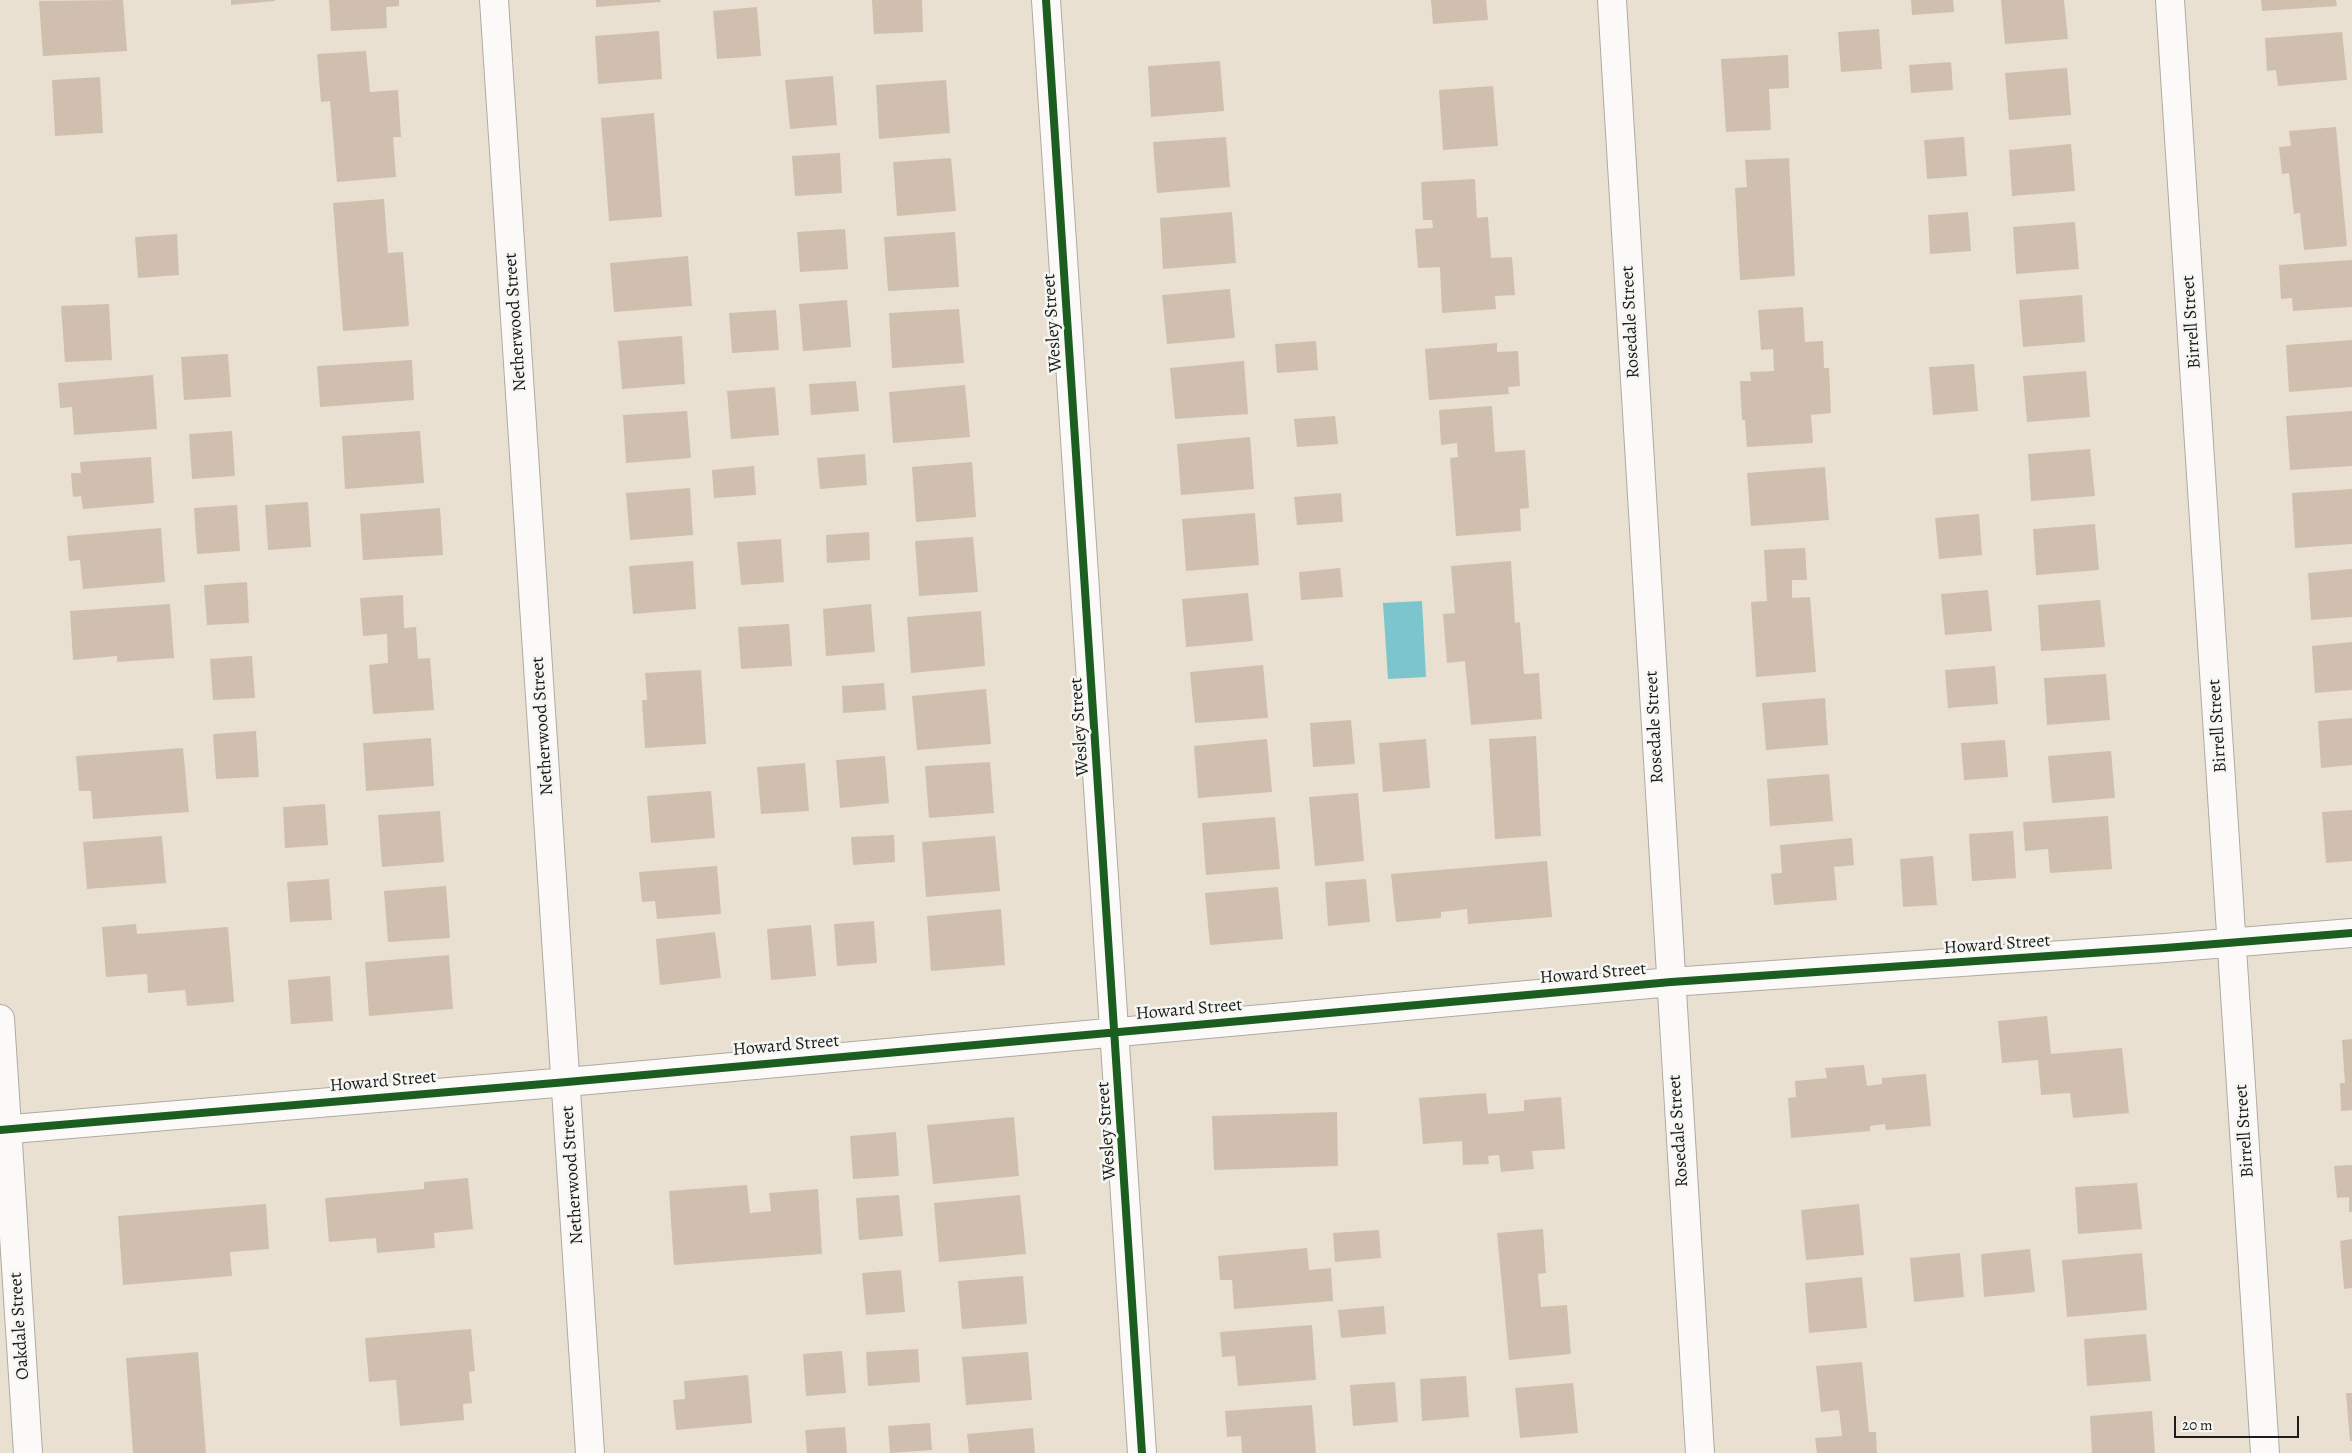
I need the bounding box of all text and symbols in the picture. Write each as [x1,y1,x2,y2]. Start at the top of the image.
street label: Netherwood Street [500,252,532,392]
street label: Rosedale Street [1617,265,1645,379]
street label: Wesley Street [1039,273,1067,373]
street label: Birrell Street [2178,274,2206,370]
street label: Netherwood Street [527,656,559,796]
street label: Rosedale Street [1641,670,1669,784]
street label: Wesley Street [1066,677,1094,777]
street label: Birrell Street [2204,678,2232,774]
street label: Howard Street [1943,930,2051,960]
street label: Howard Street [1539,959,1647,989]
street label: Howard Street [1135,995,1243,1025]
street label: Howard Street [732,1031,840,1061]
street label: Howard Street [329,1067,437,1097]
street label: Rosedale Street [1664,1074,1694,1188]
street label: Wesley Street [1093,1081,1121,1181]
street label: Birrell Street [2231,1083,2259,1179]
street label: Netherwood Street [557,1105,589,1245]
street label: Oakdale Street [5,1271,35,1381]
scale bar [2177,1406,2302,1438]
text: 20 m [2182,1415,2213,1435]

